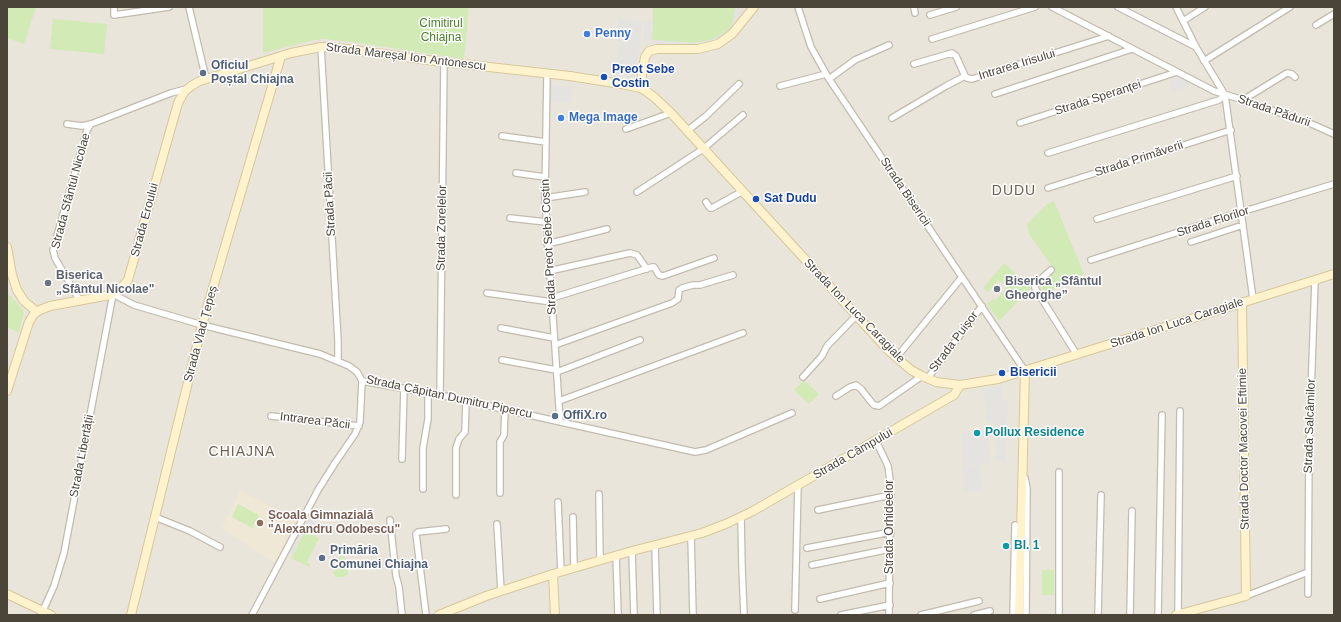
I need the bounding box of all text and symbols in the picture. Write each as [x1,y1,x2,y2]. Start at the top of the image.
park label: Cimitirul Chiajna [419,17,463,45]
place label: Penny [595,27,631,41]
marker: Penny [582,29,592,39]
street label: Strada Mareșal Ion Antonescu [325,40,487,74]
street label: Intrarea Irisului [977,47,1057,83]
place label: Oficiul Poștal Chiajna [211,59,294,87]
place label: Preot Sebe Costin [612,63,675,91]
marker: Oficiul Poștal Chiajna [198,68,208,78]
marker: Preot Sebe Costin [599,72,609,82]
street label: Strada Speranței [1053,77,1143,119]
street label: Strada Pădurii [1236,92,1312,130]
place label: Mega Image [569,111,638,125]
marker: Mega Image [556,113,566,123]
street label: Strada Sfântul Nicolae [49,131,93,251]
street label: Strada Primăverii [1093,138,1185,180]
street label: Strada Bisericii [877,155,933,229]
street label: Strada Păcii [321,171,339,237]
street label: Strada Preot Sebe Costin [538,179,560,315]
street label: Strada Eroului [128,181,162,259]
district label: DUDU [992,183,1036,199]
street label: Strada Zorelelor [434,185,450,271]
place label: Sat Dudu [764,192,817,206]
marker: Sat Dudu [751,194,761,204]
street label: Strada Florilor [1175,204,1251,240]
street label: Strada Ion Luca Caragiale [800,256,908,366]
place label: Biserica „Sfântul Nicolae" [56,269,154,297]
place label: Biserica „Sfântul Gheorghe” [1005,275,1102,303]
marker: Biserica „Sfântul Nicolae" [43,278,53,288]
street label: Strada Vlad Țepeș [181,284,221,384]
marker: Biserica „Sfântul Gheorghe” [992,284,1002,294]
street label: Strada Ion Luca Caragiale [1108,295,1246,351]
street label: Strada Puișor [926,309,982,375]
place label: Bisericii [1010,366,1057,380]
marker: Bisericii [997,368,1007,378]
street label: Strada Doctor Macovei Eftimie [1235,368,1253,530]
street label: Strada Căpitan Dumitru Pipercu [365,372,533,422]
street label: Strada Salcâmilor [1301,378,1319,474]
place label: OffiX.ro [563,409,607,423]
street label: Intrarea Păcii [279,410,351,432]
marker: OffiX.ro [550,411,560,421]
street label: Strada Libertății [67,413,97,499]
street label: Strada Câmpului [811,425,895,483]
place label: Pollux Residence [985,426,1084,440]
marker: Pollux Residence [972,428,982,438]
district label: CHIAJNA [209,444,275,460]
street label: Strada Orhideelor [883,480,897,574]
place label: Școala Gimnazială "Alexandru Odobescu" [268,509,400,537]
marker: Școala Gimnazială "Alexandru Odobescu" [255,518,265,528]
place label: Bl. 1 [1014,539,1039,553]
marker: Bl. 1 [1001,541,1011,551]
place label: Primăria Comunei Chiajna [330,544,428,572]
marker: Primăria Comunei Chiajna [317,553,327,563]

